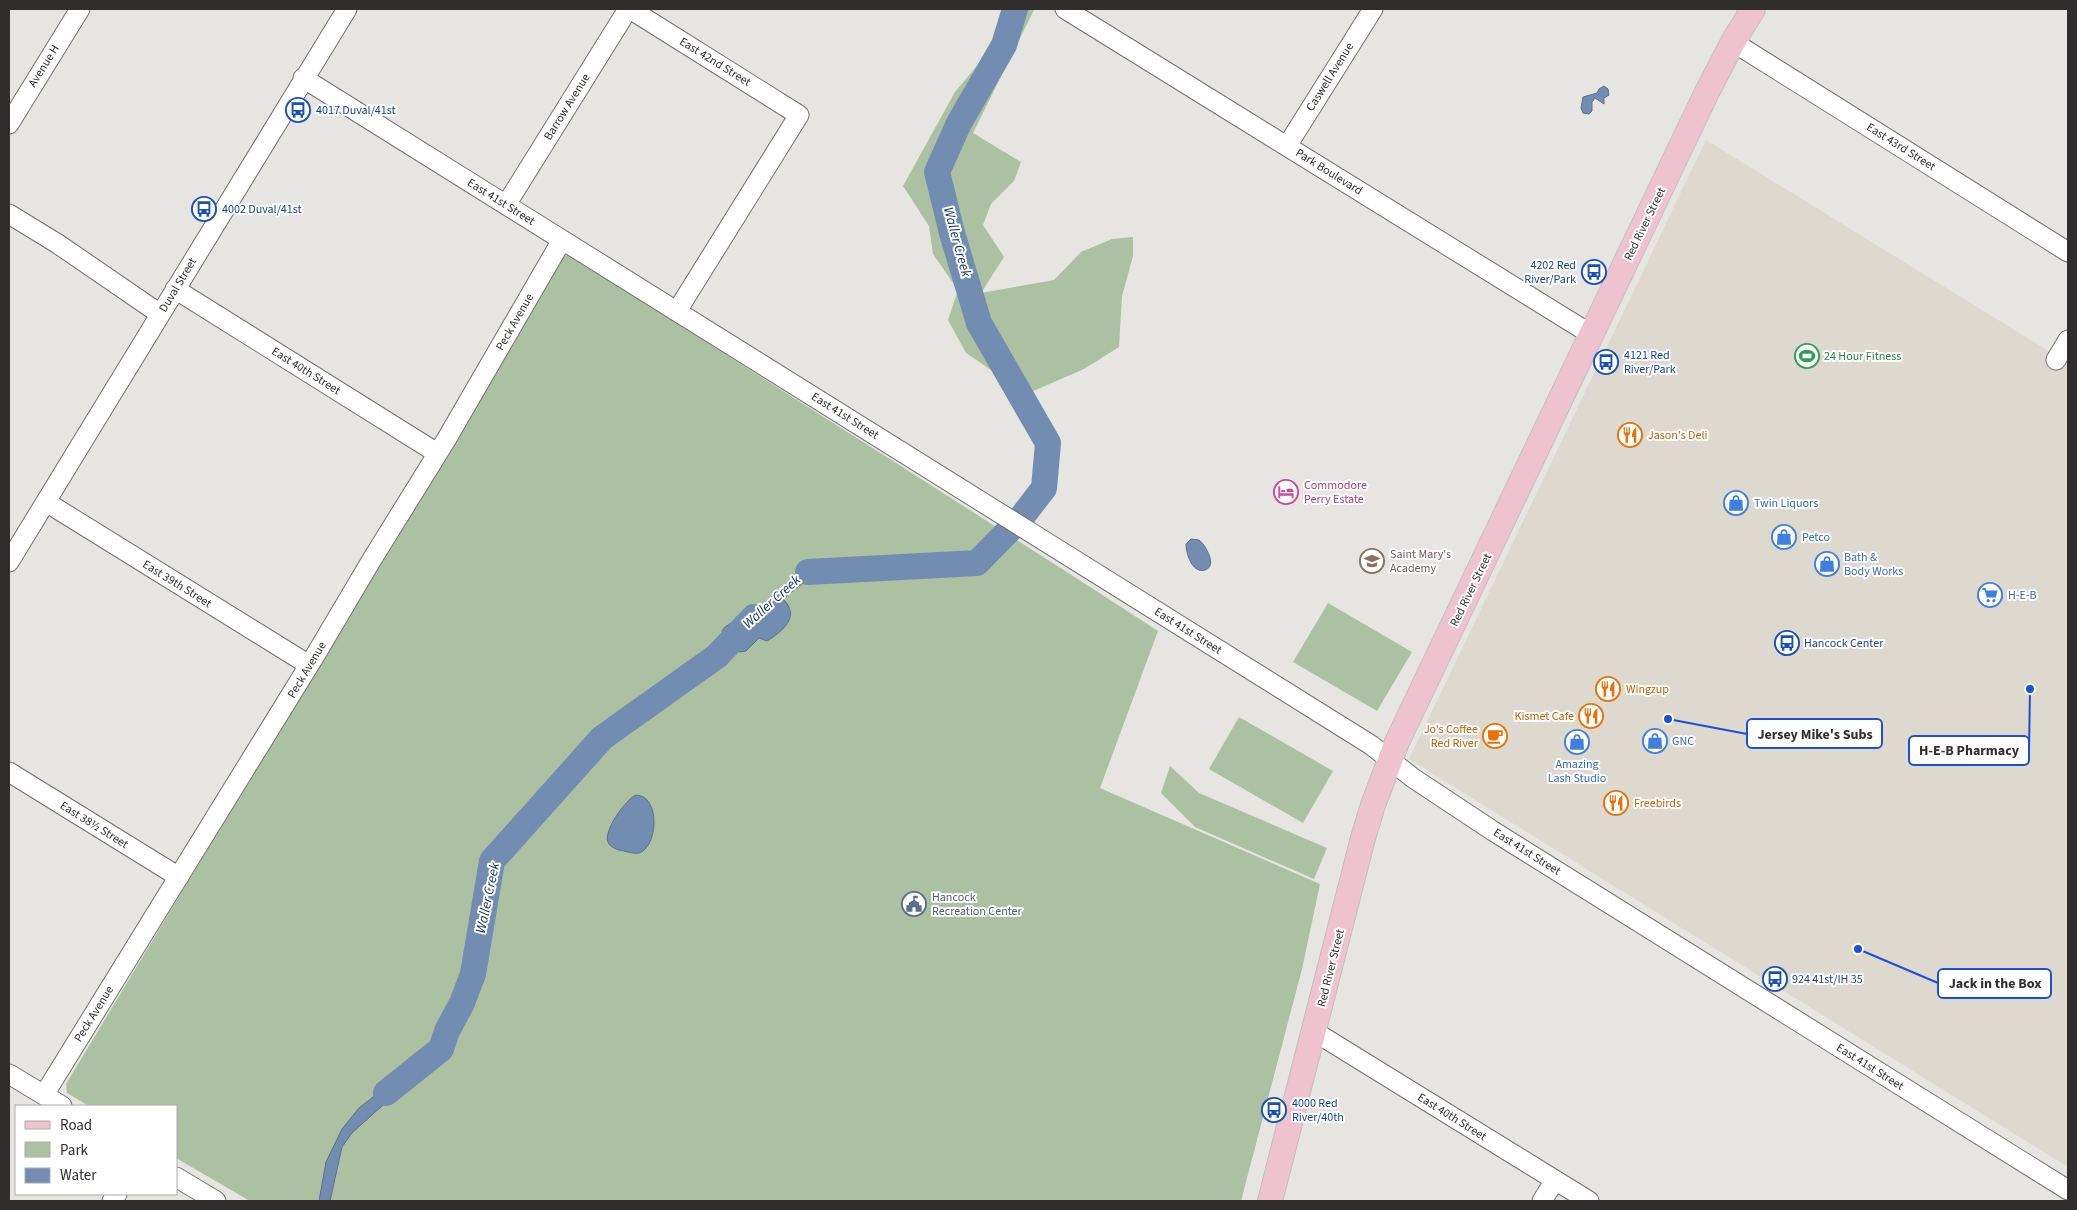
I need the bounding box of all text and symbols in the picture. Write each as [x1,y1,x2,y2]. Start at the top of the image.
street label: East 42nd Street [676,33,754,91]
street label: Caswell Avenue [1302,39,1358,115]
street label: Avenue H [24,41,64,91]
street label: Barrow Avenue [540,70,594,144]
bus stop icon: 4017 Duval/41st [285,97,311,123]
place label: 4017 Duval/41st [316,102,396,119]
street label: East 43rd Street [1863,119,1939,175]
street label: Park Boulevard [1292,145,1366,199]
street label: East 41st Street [464,174,538,230]
street label: Red River Street [1620,184,1670,264]
bus stop icon: 4002 Duval/41st [191,196,217,222]
place label: 4002 Duval/41st [222,201,302,218]
water label: Waller Creek [938,205,976,280]
street label: Duval Street [155,255,201,315]
place label: 4202 Red River/Park [1524,257,1576,288]
bus stop icon: 4202 Red River/Park [1581,259,1607,285]
street label: Peck Avenue [492,290,538,354]
street label: East 40th Street [268,343,344,399]
sports icon: 24 Hour Fitness [1794,343,1820,369]
place label: 4121 Red River/Park [1624,347,1676,378]
place label: 24 Hour Fitness [1824,348,1901,365]
bus stop icon: 4121 Red River/Park [1593,349,1619,375]
street label: East 41st Street [808,388,882,444]
restaurant icon: Jason's Deli [1617,422,1643,448]
place label: Jason's Deli [1648,427,1707,444]
place label: Commodore Perry Estate [1304,477,1367,508]
hotel icon: Commodore Perry Estate [1273,479,1299,505]
shop icon: Twin Liquors [1723,490,1749,516]
place label: Twin Liquors [1754,495,1818,512]
shop icon: Petco [1771,524,1797,550]
place label: Petco [1802,529,1830,546]
place label: Saint Mary's Academy [1390,546,1451,577]
school or university icon: Saint Mary's Academy [1359,548,1385,574]
place label: Bath & Body Works [1844,549,1903,580]
street label: Red River Street [1446,550,1496,630]
shop icon: Bath & Body Works [1814,551,1840,577]
street label: East 39th Street [139,556,215,612]
water label: Waller Creek [739,570,806,633]
supermarket icon: H-E-B [1977,582,2003,608]
place label: H-E-B [2008,587,2037,604]
street label: East 41st Street [1151,603,1225,659]
bus stop icon: Hancock Center [1774,630,1800,656]
place label: Hancock Center [1804,635,1884,652]
street label: Peck Avenue [283,638,331,701]
restaurant icon: Wingzup [1595,676,1621,702]
place label: Wingzup [1626,681,1669,698]
restaurant icon: Kismet Cafe [1578,703,1604,729]
place label: Kismet Cafe [1515,708,1574,725]
callout: Jersey Mike's Subs [1747,719,1882,748]
place label: Jo's Coffee Red River [1424,721,1479,752]
cafe icon: Jo's Coffee Red River [1482,723,1508,749]
text: Jersey Mike's Subs [1757,725,1873,745]
shop icon: GNC [1642,728,1668,754]
shop icon: Amazing Lash Studio [1564,729,1590,755]
place label: GNC [1672,733,1694,750]
callout: H-E-B Pharmacy [1909,736,2029,765]
text: H-E-B Pharmacy [1919,741,2020,761]
place label: Amazing Lash Studio [1548,756,1606,787]
restaurant icon: Freebirds [1603,790,1629,816]
place label: Freebirds [1634,795,1681,812]
street label: East 38½ Street [57,797,131,853]
street label: East 41st Street [1490,824,1564,880]
water label: Waller Creek [471,861,505,935]
place label: Hancock Recreation Center [932,889,1023,920]
public building icon: Hancock Recreation Center [901,891,927,917]
street label: Red River Street [1313,927,1349,1009]
bus stop icon: 924 41st/IH 35 [1762,966,1788,992]
callout: Jack in the Box [1938,969,2051,998]
place label: 924 41st/IH 35 [1792,971,1863,988]
text: Jack in the Box [1949,974,2041,994]
street label: Peck Avenue [70,983,118,1045]
street label: East 41st Street [1833,1039,1907,1095]
street label: East 40th Street [1414,1089,1490,1145]
place label: 4000 Red River/40th [1292,1095,1344,1126]
bus stop icon: 4000 Red River/40th [1261,1097,1287,1123]
legend [15,1105,178,1195]
text: Road [60,1115,92,1136]
text: Park [60,1140,89,1161]
text: Water [60,1165,97,1186]

